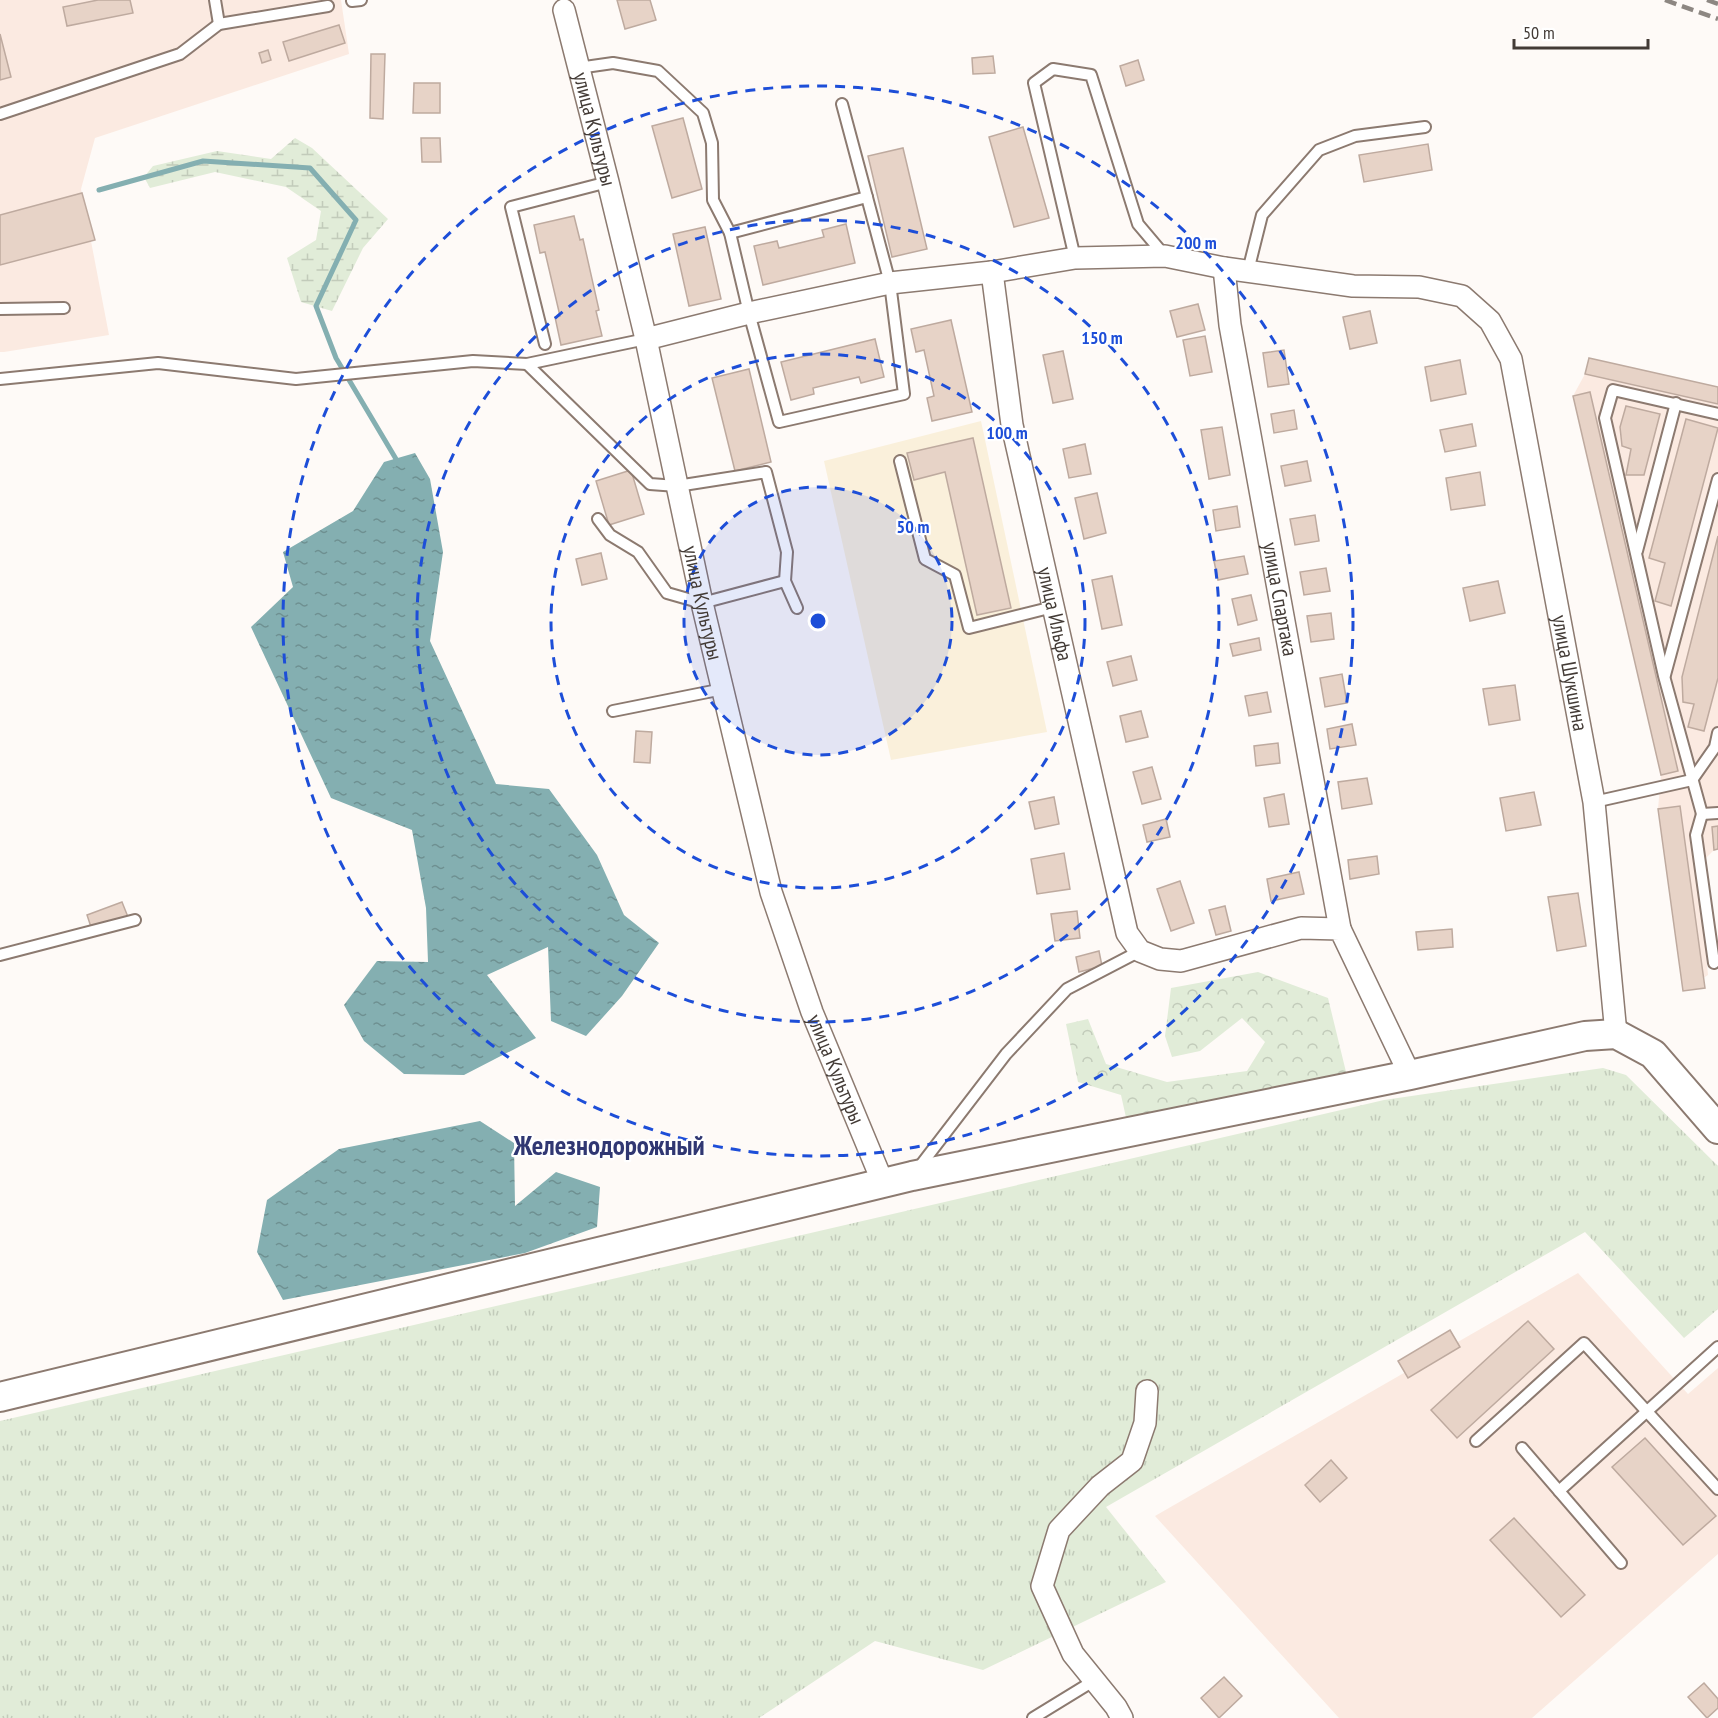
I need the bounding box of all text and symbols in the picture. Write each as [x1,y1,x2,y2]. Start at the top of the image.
scale bar [1514,12,1648,50]
text: 50 m [1523,21,1555,44]
street label: улица Культуры [567,69,622,189]
text: 200 m [1175,231,1217,254]
text: 150 m [1081,326,1123,349]
text: 100 m [986,421,1028,444]
text: 50 m [897,515,929,538]
street label: улица Спартака [1257,540,1304,658]
street label: улица Культуры [677,543,729,663]
street label: улица Ильфа [1032,564,1079,663]
centre of rings [808,611,828,631]
street label: улица Шукшина [1546,613,1594,733]
street label: улица Культуры [801,1010,871,1128]
district label: Железнодорожный [512,1128,705,1162]

